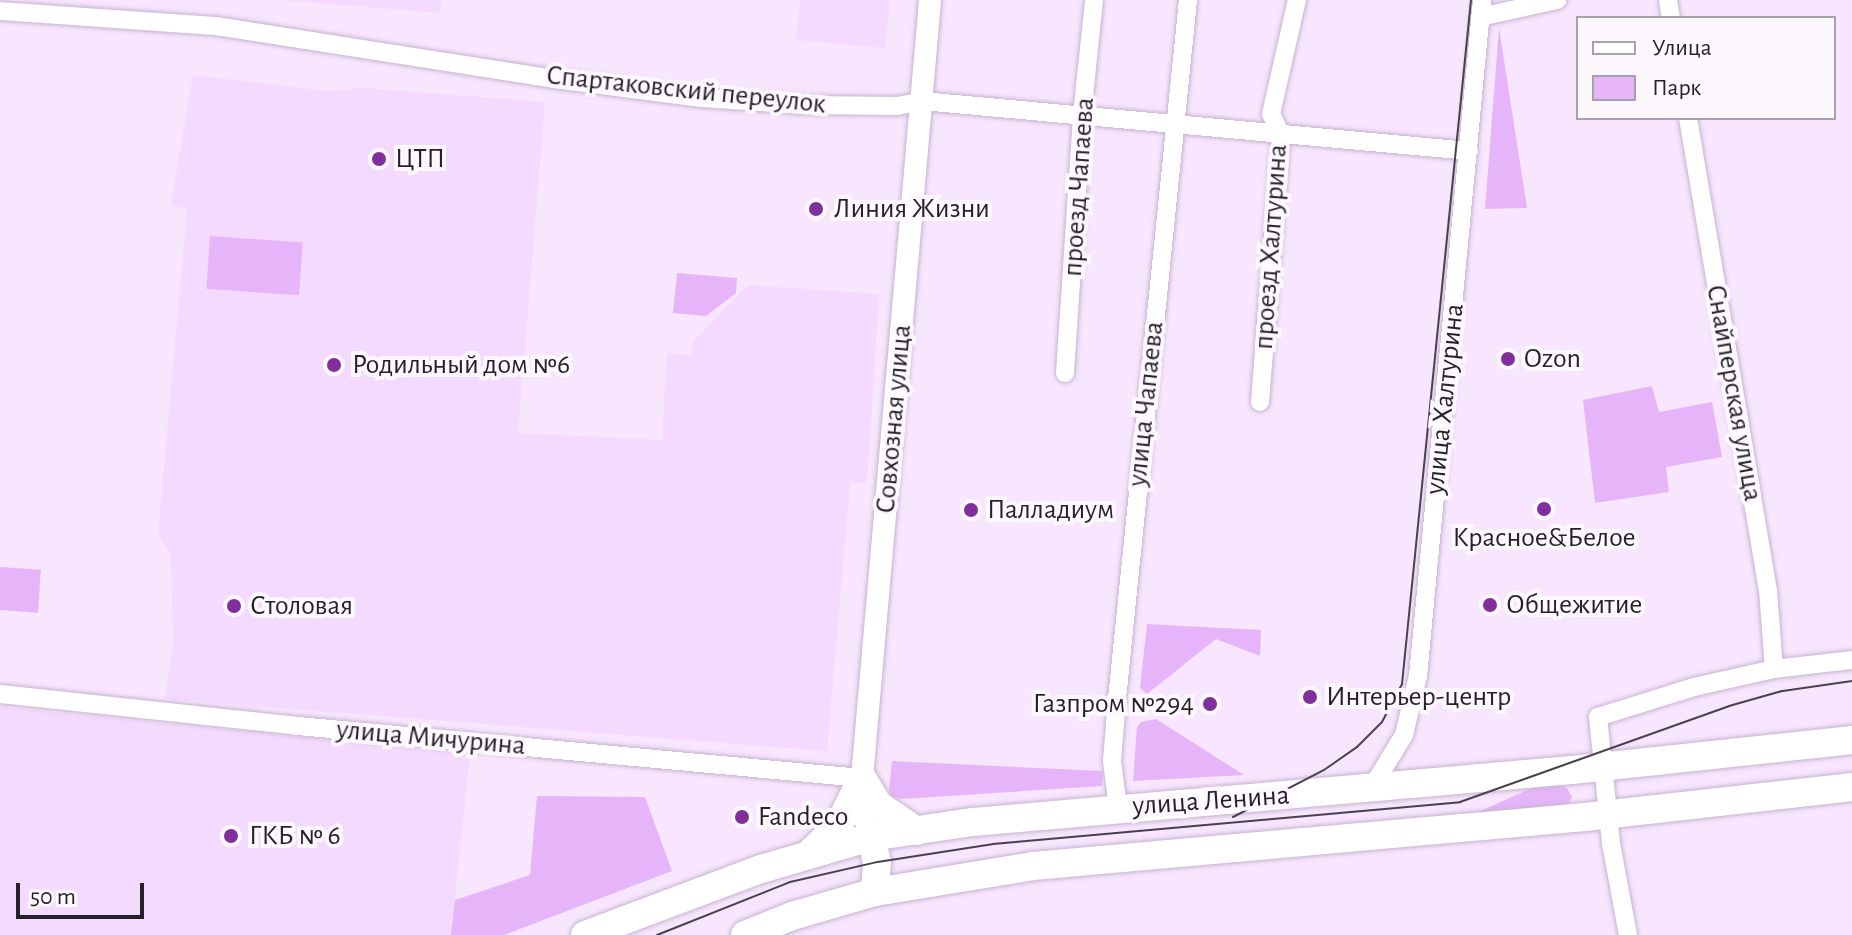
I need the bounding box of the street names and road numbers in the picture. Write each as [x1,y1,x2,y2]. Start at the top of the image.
street label: Спартаковский переулок [545,59,827,121]
street label: проезд Чапаева [1056,96,1102,278]
street label: проезд Халтурина [1247,143,1295,351]
street label: Снайперская улица [1698,282,1770,504]
street label: улица Халтурина [1418,302,1472,496]
street label: улица Чапаева [1121,320,1171,488]
street label: Совхозная улица [869,323,919,515]
street label: улица Мичурина [335,713,527,763]
street label: улица Ленина [1131,779,1291,823]

